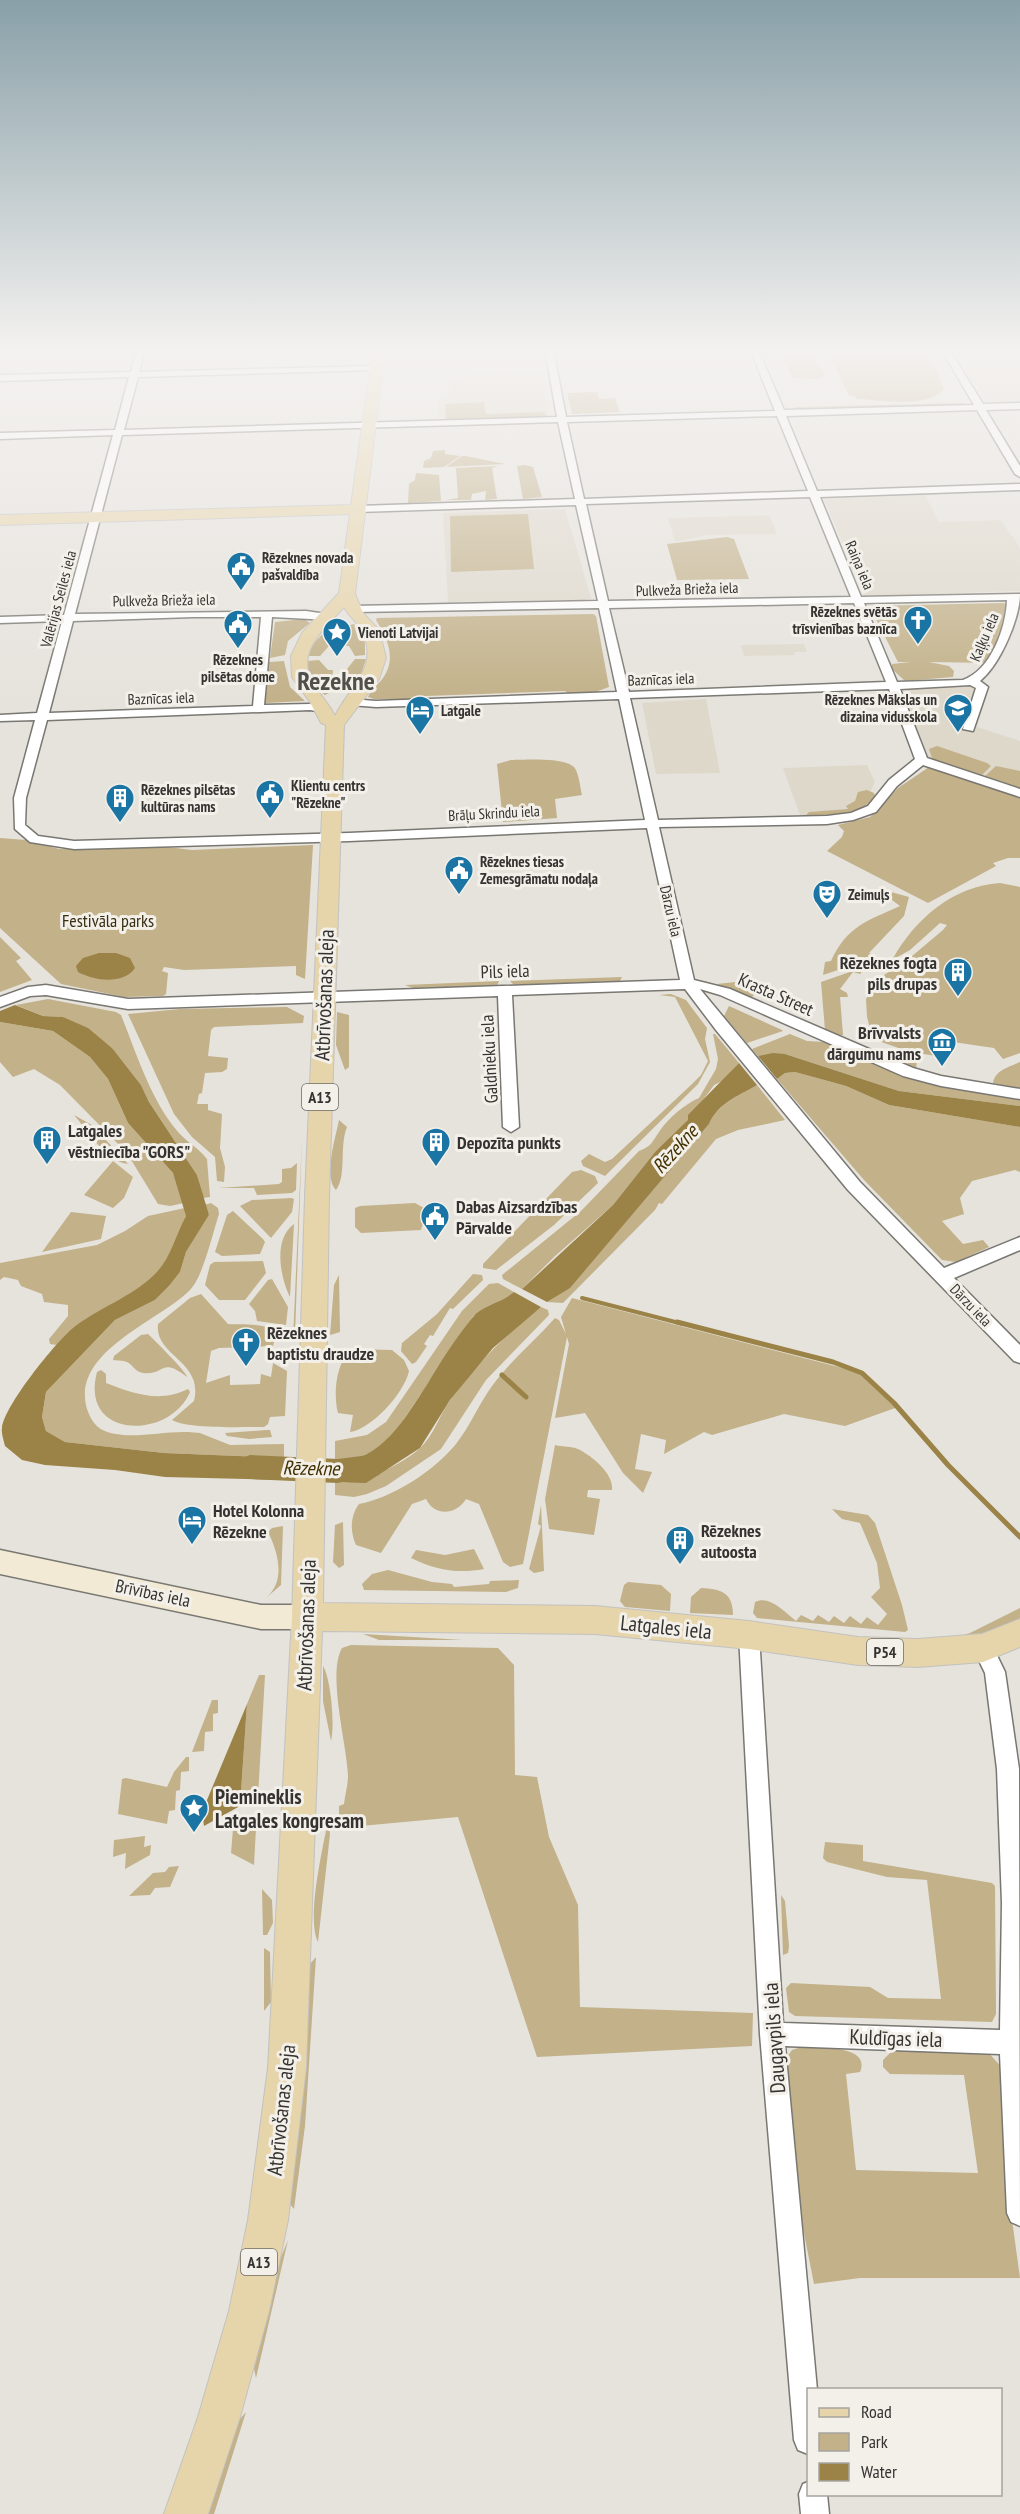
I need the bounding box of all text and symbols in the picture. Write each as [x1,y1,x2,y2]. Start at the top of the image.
street label: Raiņa iela [841,538,879,592]
street label: Valērijas Seiles iela [36,548,80,651]
place label: Rēzeknes novada pašvaldība [262,548,353,584]
public building icon: Rēzeknes novada pašvaldība [225,550,257,592]
street label: Pulkveža Brieža iela [635,578,739,600]
street label: Pulkveža Brieža iela [112,590,216,610]
place label: Rēzeknes svētās trīsvienības baznīca [792,602,897,638]
church icon: Rēzeknes svētās trīsvienības baznīca [902,604,934,646]
public building icon: Rēzeknes pilsētas dome [222,608,254,650]
street label: Kaļķu iela [965,610,1003,664]
place icon: Vienoti Latvijai [321,616,353,658]
place label: Vienoti Latvijai [357,623,438,642]
place label: Rēzeknes pilsētas dome [201,650,275,686]
district label: Rezekne [297,664,375,697]
street label: Baznīcas iela [627,668,695,690]
street label: Baznīcas iela [127,687,195,709]
place label: Rēzeknes Mākslas un dizaina vidusskola [825,690,937,726]
school or university icon: Rēzeknes Mākslas un dizaina vidusskola [942,692,974,734]
hotel icon: Latgale [404,694,436,736]
place label: Latgale [441,701,481,720]
place label: Klientu centrs "Rēzekne" [291,776,365,812]
public building icon: Klientu centrs "Rēzekne" [254,778,286,820]
place label: Rēzeknes pilsētas kultūras nams [141,780,235,816]
building icon: Rēzeknes pilsētas kultūras nams [104,782,136,824]
street label: Brāļu Skrindu iela [448,801,540,825]
place label: Rēzeknes tiesas Zemesgrāmatu nodaļa [480,852,598,888]
public building icon: Rēzeknes tiesas Zemesgrāmatu nodaļa [443,854,475,896]
theatre icon: Zeimuļs [811,878,843,920]
street label: Dārzu iela [656,884,686,938]
place label: Zeimuļs [848,885,890,904]
park label: Festivāla parks [62,909,154,932]
street label: Atbrīvošanas aleja [308,929,340,1061]
place label: Rēzeknes fogta pils drupas [840,951,937,995]
building icon: Rēzeknes fogta pils drupas [942,956,974,998]
street label: Pils iela [480,959,530,983]
street label: Krasta Street [735,967,817,1021]
street label: Galdnieku iela [475,1014,503,1104]
place label: Brīvvalsts dārgumu nams [827,1021,921,1065]
museum icon: Brīvvalsts dārgumu nams [926,1026,958,1068]
road number: A13 [302,1084,338,1110]
water label: Rēzekne [646,1118,705,1179]
place label: Latgales vēstniecība "GORS" [67,1119,190,1163]
building icon: Latgales vēstniecība "GORS" [31,1124,63,1166]
building icon: Depozīta punkts [420,1126,452,1168]
place label: Depozīta punkts [457,1131,561,1154]
place label: Dabas Aizsardzības Pārvalde [456,1195,577,1239]
public building icon: Dabas Aizsardzības Pārvalde [419,1200,451,1242]
street label: Dārzu iela [946,1280,996,1330]
place label: Rēzeknes baptistu draudze [267,1321,375,1365]
church icon: Rēzeknes baptistu draudze [230,1326,262,1368]
water label: Rēzekne [282,1455,341,1482]
place label: Hotel Kolonna Rēzekne [213,1499,304,1543]
hotel icon: Hotel Kolonna Rēzekne [176,1504,208,1546]
place label: Rēzeknes autoosta [701,1519,761,1563]
building icon: Rēzeknes autoosta [664,1524,696,1566]
street label: Atbrīvošanas aleja [290,1559,322,1691]
street label: Brīvības iela [114,1574,192,1612]
street label: Latgales iela [619,1609,713,1645]
road number: P54 [867,1639,903,1665]
place label: Piemineklis Latgales kongresam [215,1783,364,1834]
place icon: Piemineklis Latgales kongresam [178,1792,210,1834]
street label: Daugavpils iela [757,1982,791,2094]
street label: Kuldīgas iela [849,2023,943,2053]
street label: Atbrīvošanas aleja [261,2043,301,2177]
road number: A13 [241,2249,277,2275]
legend [807,2388,1002,2496]
text: Road [861,2400,892,2423]
text: Park [861,2430,888,2453]
text: Water [861,2460,897,2483]

